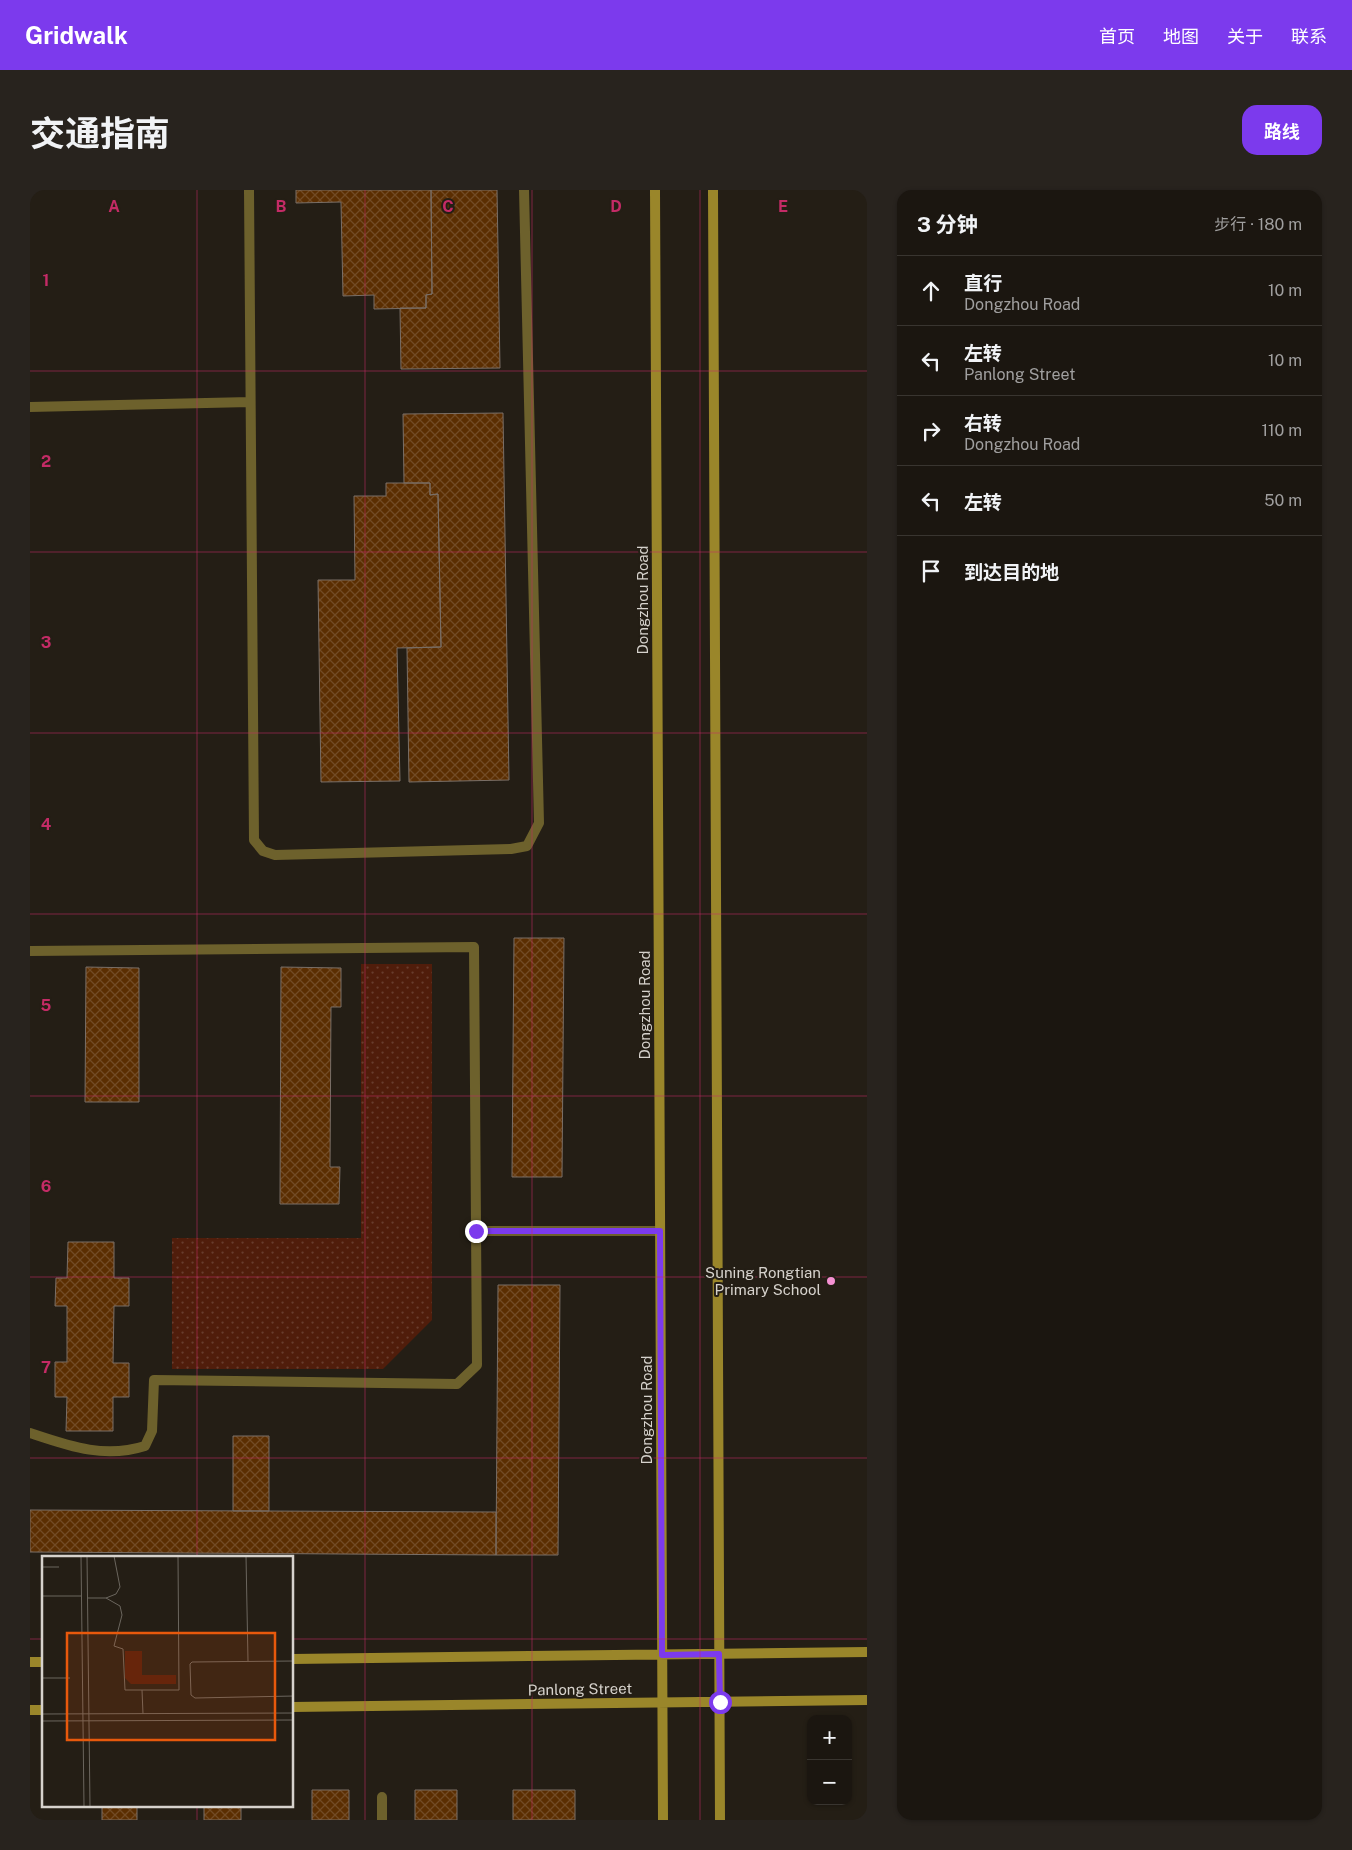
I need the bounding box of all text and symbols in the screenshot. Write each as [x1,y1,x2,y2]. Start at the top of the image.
text: Gridwalk [25,21,128,49]
text: 首页 [1099,26,1135,47]
text: 地图 [1163,26,1199,47]
text: 关于 [1227,26,1263,47]
text: 联系 [1291,26,1327,47]
button: 路线 [1242,105,1322,155]
text: 交通指南 [30,113,170,154]
text: A [108,197,120,216]
text: B [276,197,287,216]
text: C [442,197,454,216]
text: D [610,197,622,216]
text: E [778,197,788,216]
text: 3 分钟 [917,212,978,237]
text: 步行 · 180 m [1214,215,1302,234]
text: 1 [43,271,49,290]
text: 直行 [964,272,1002,294]
icon: ahead [917,277,945,305]
text: 10 m [1268,281,1302,300]
text: Dongzhou Road [964,295,1080,314]
text: 左转 [964,342,1002,364]
icon: left [917,347,945,375]
text: 10 m [1268,351,1302,370]
text: Panlong Street [964,365,1075,384]
text: 右转 [964,412,1002,434]
icon: right [917,417,945,445]
text: 110 m [1261,421,1302,440]
text: Dongzhou Road [964,435,1080,454]
text: 2 [41,452,51,471]
icon: left [917,487,945,515]
text: 左转 [964,491,1002,513]
text: 50 m [1264,491,1302,510]
street label: Dongzhou Road [634,545,651,655]
icon: arrive [917,557,945,585]
text: 到达目的地 [964,561,1059,583]
text: 3 [41,633,51,652]
text: 4 [41,815,52,834]
street label: Dongzhou Road [636,950,653,1060]
text: 5 [41,996,52,1015]
text: 6 [41,1177,51,1196]
route end [465,1220,488,1243]
place label: Suning Rongtian Primary School [705,1264,821,1298]
marker: Suning Rongtian Primary School [825,1275,837,1287]
street label: Dongzhou Road [638,1355,655,1465]
text: 7 [41,1358,51,1377]
inset map [42,1556,294,1808]
street label: Panlong Street [528,1680,633,1698]
route start [709,1691,732,1714]
map controls [807,1715,852,1805]
button: + [807,1715,852,1760]
button: − [807,1760,852,1805]

